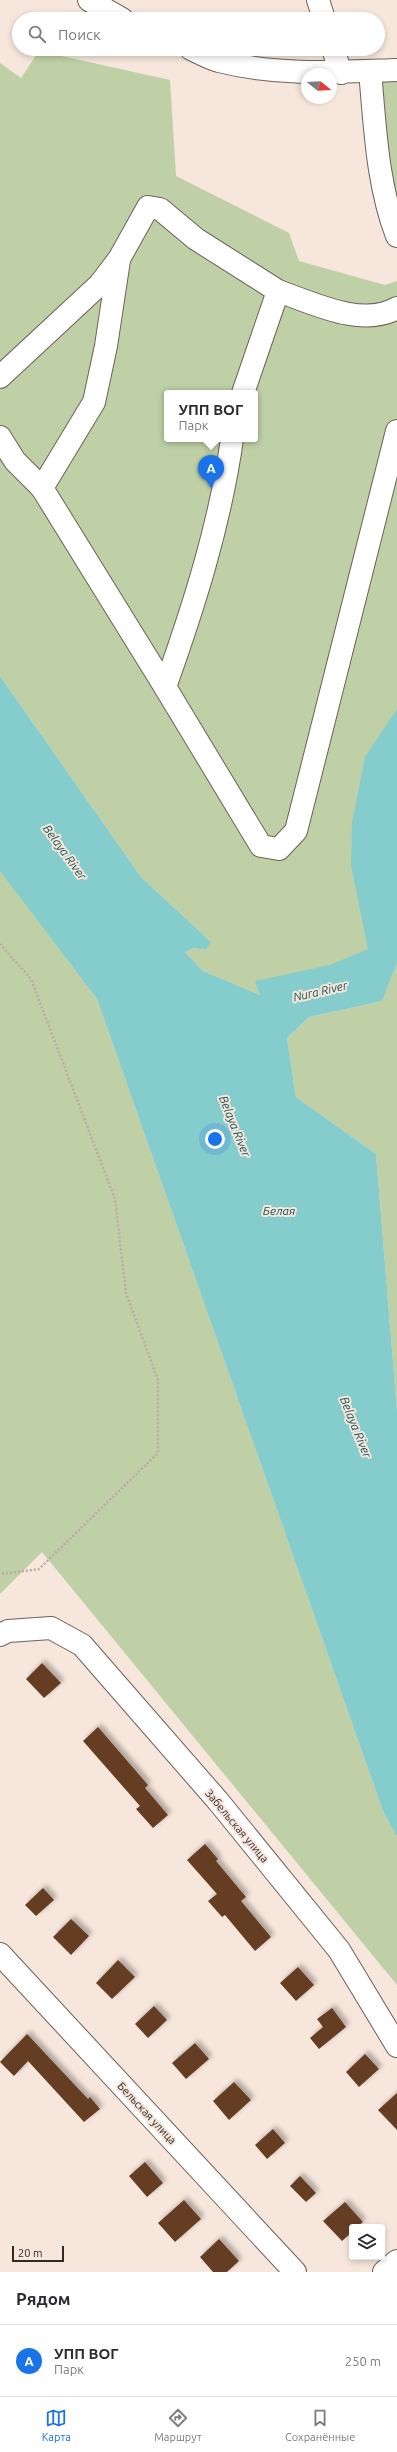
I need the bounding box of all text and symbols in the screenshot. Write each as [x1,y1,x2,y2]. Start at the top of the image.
search box [12,12,385,56]
icon: search [26,23,48,45]
text: Поиск [58,26,101,43]
north arrow [301,68,337,104]
popup [164,390,258,442]
text: УПП ВОГ [179,401,243,418]
text: Парк [179,418,209,432]
pin: A [198,455,224,488]
water label: Belaya River [41,822,90,882]
water label: Nura River [292,978,349,1004]
water label: Belaya River [217,1094,253,1159]
your location [205,1129,225,1149]
water label: Белая [263,1204,295,1217]
water label: Belaya River [338,1395,374,1460]
street label: Забельская улица [203,1787,271,1865]
street label: Бельская улица [115,2080,179,2146]
map controls [349,2224,385,2260]
button: layers [349,2224,385,2260]
scale bar [12,2244,64,2263]
text: 20 m [18,2247,42,2259]
text: Рядом [16,2289,71,2308]
text: УПП ВОГ [54,2345,119,2362]
text: A [24,2354,34,2368]
text: 250 m [345,2354,381,2368]
text: Парк [54,2362,84,2376]
tab: Карта [42,2407,71,2443]
tab: Маршрут [154,2407,202,2443]
tab: Сохранённые [285,2407,355,2443]

